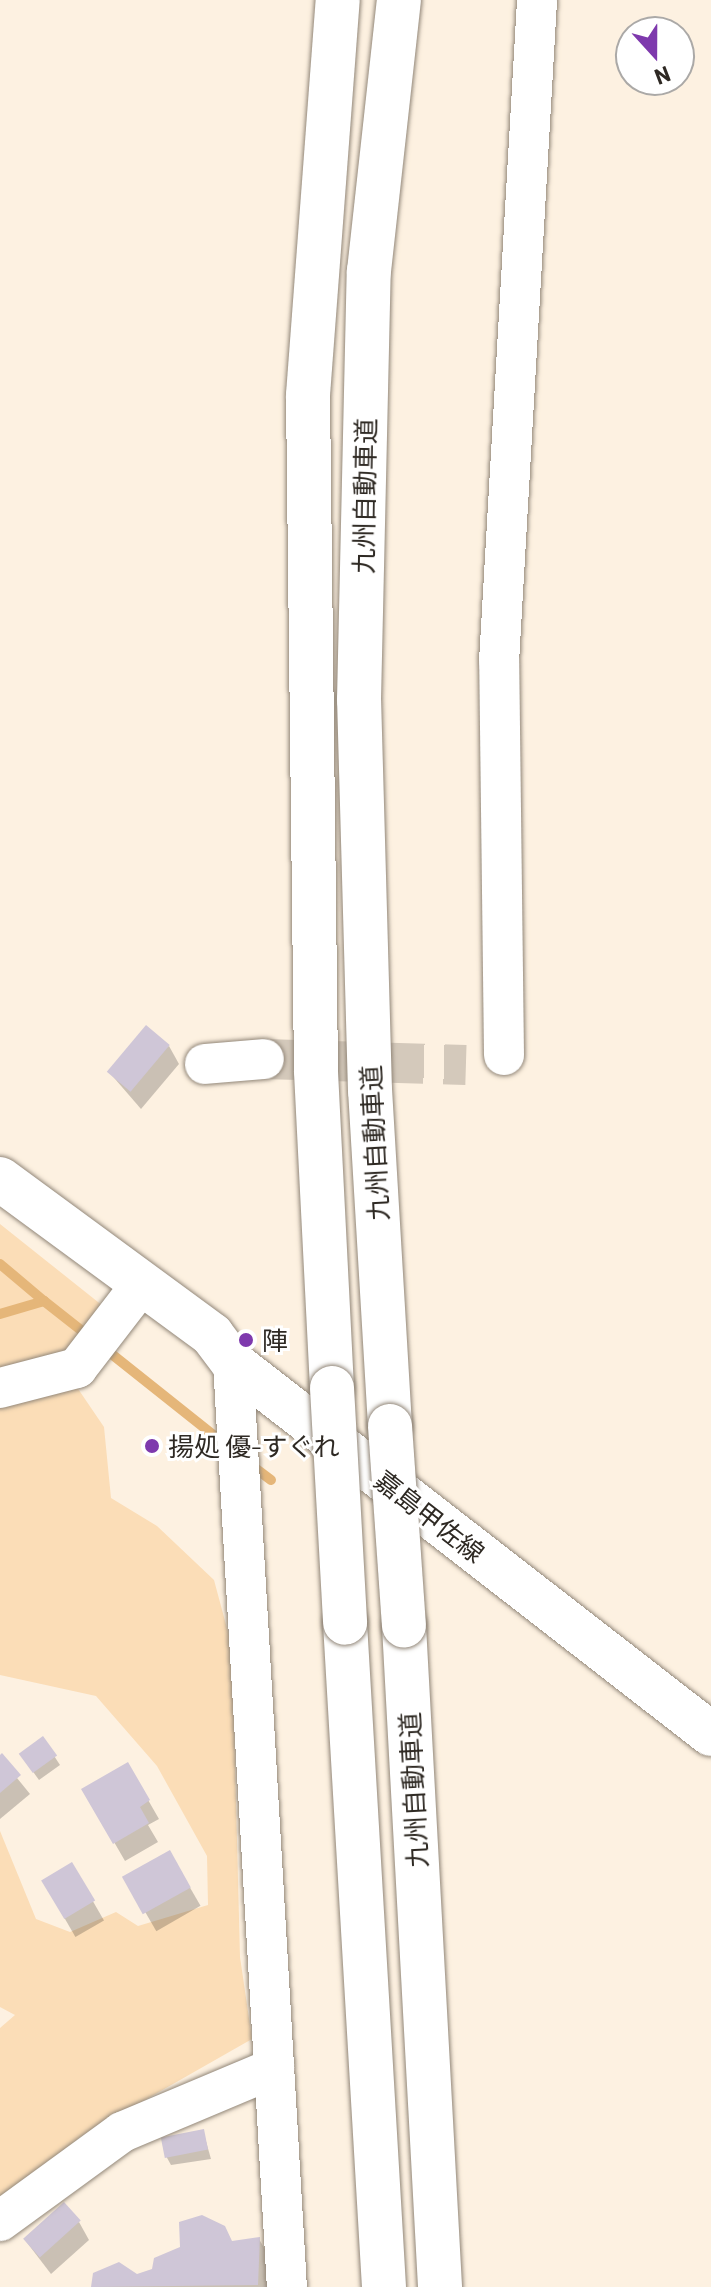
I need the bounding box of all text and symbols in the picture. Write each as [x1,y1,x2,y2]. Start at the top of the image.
north arrow [615,16,695,96]
text: N [651,62,674,91]
street label: 九州自動車道 [347,418,381,574]
street label: 九州自動車道 [354,1064,394,1222]
place label: 陣 [262,1324,288,1356]
marker: 陣 [237,1331,255,1349]
place label: 揚処 優-すぐれ [168,1430,339,1462]
marker: 揚処 優-すぐれ [143,1437,161,1455]
street label: 嘉島甲佐線 [369,1464,491,1568]
street label: 九州自動車道 [393,1711,433,1869]

